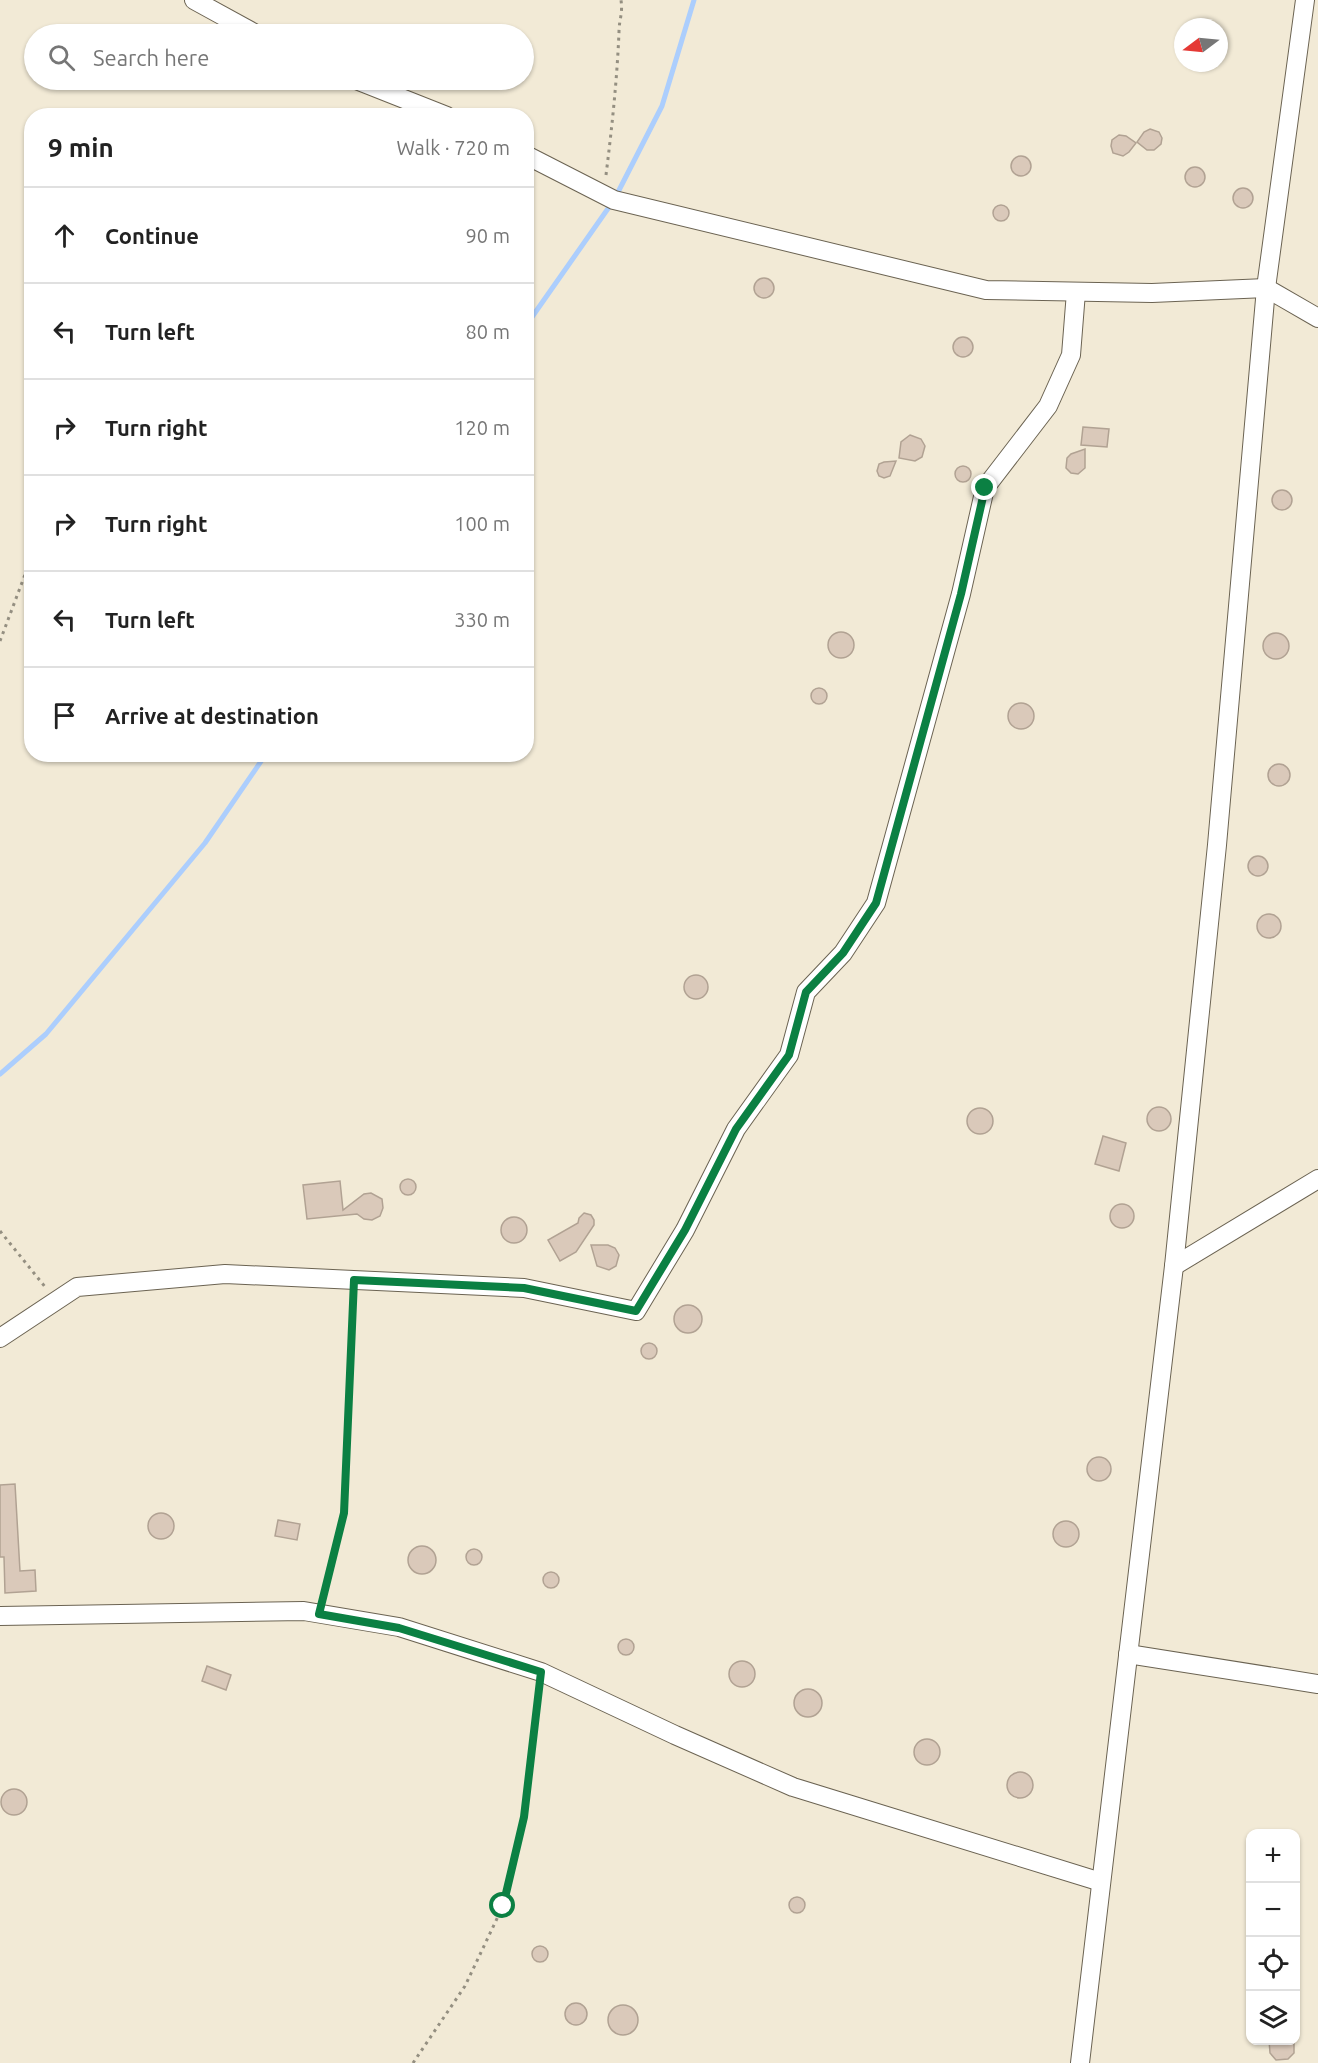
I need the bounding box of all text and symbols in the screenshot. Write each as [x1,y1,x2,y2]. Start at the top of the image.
north arrow [1174,18,1228,72]
search box [24,24,534,90]
icon: search [45,41,78,74]
text: Search here [93,45,209,70]
text: 9 min [48,133,114,162]
text: Walk · 720 m [397,136,510,159]
icon: ahead [48,219,81,252]
text: Continue [105,223,199,248]
text: 90 m [466,224,510,247]
icon: left [48,315,81,348]
text: Turn left [105,319,195,344]
text: 80 m [466,320,510,343]
icon: right [48,411,81,444]
text: Turn right [105,415,207,440]
text: 120 m [454,416,510,439]
route end [971,474,997,500]
icon: right [48,507,81,540]
text: Turn right [105,511,207,536]
text: 100 m [454,512,510,535]
icon: left [48,603,81,636]
text: Turn left [105,607,195,632]
text: 330 m [454,608,510,631]
icon: arrive [48,699,81,732]
text: Arrive at destination [105,703,319,728]
map controls [1246,1829,1300,2045]
button: + [1246,1829,1300,1883]
button: − [1246,1883,1300,1937]
route start [489,1892,515,1918]
button: locate [1246,1937,1300,1991]
button: layers [1246,1991,1300,2045]

